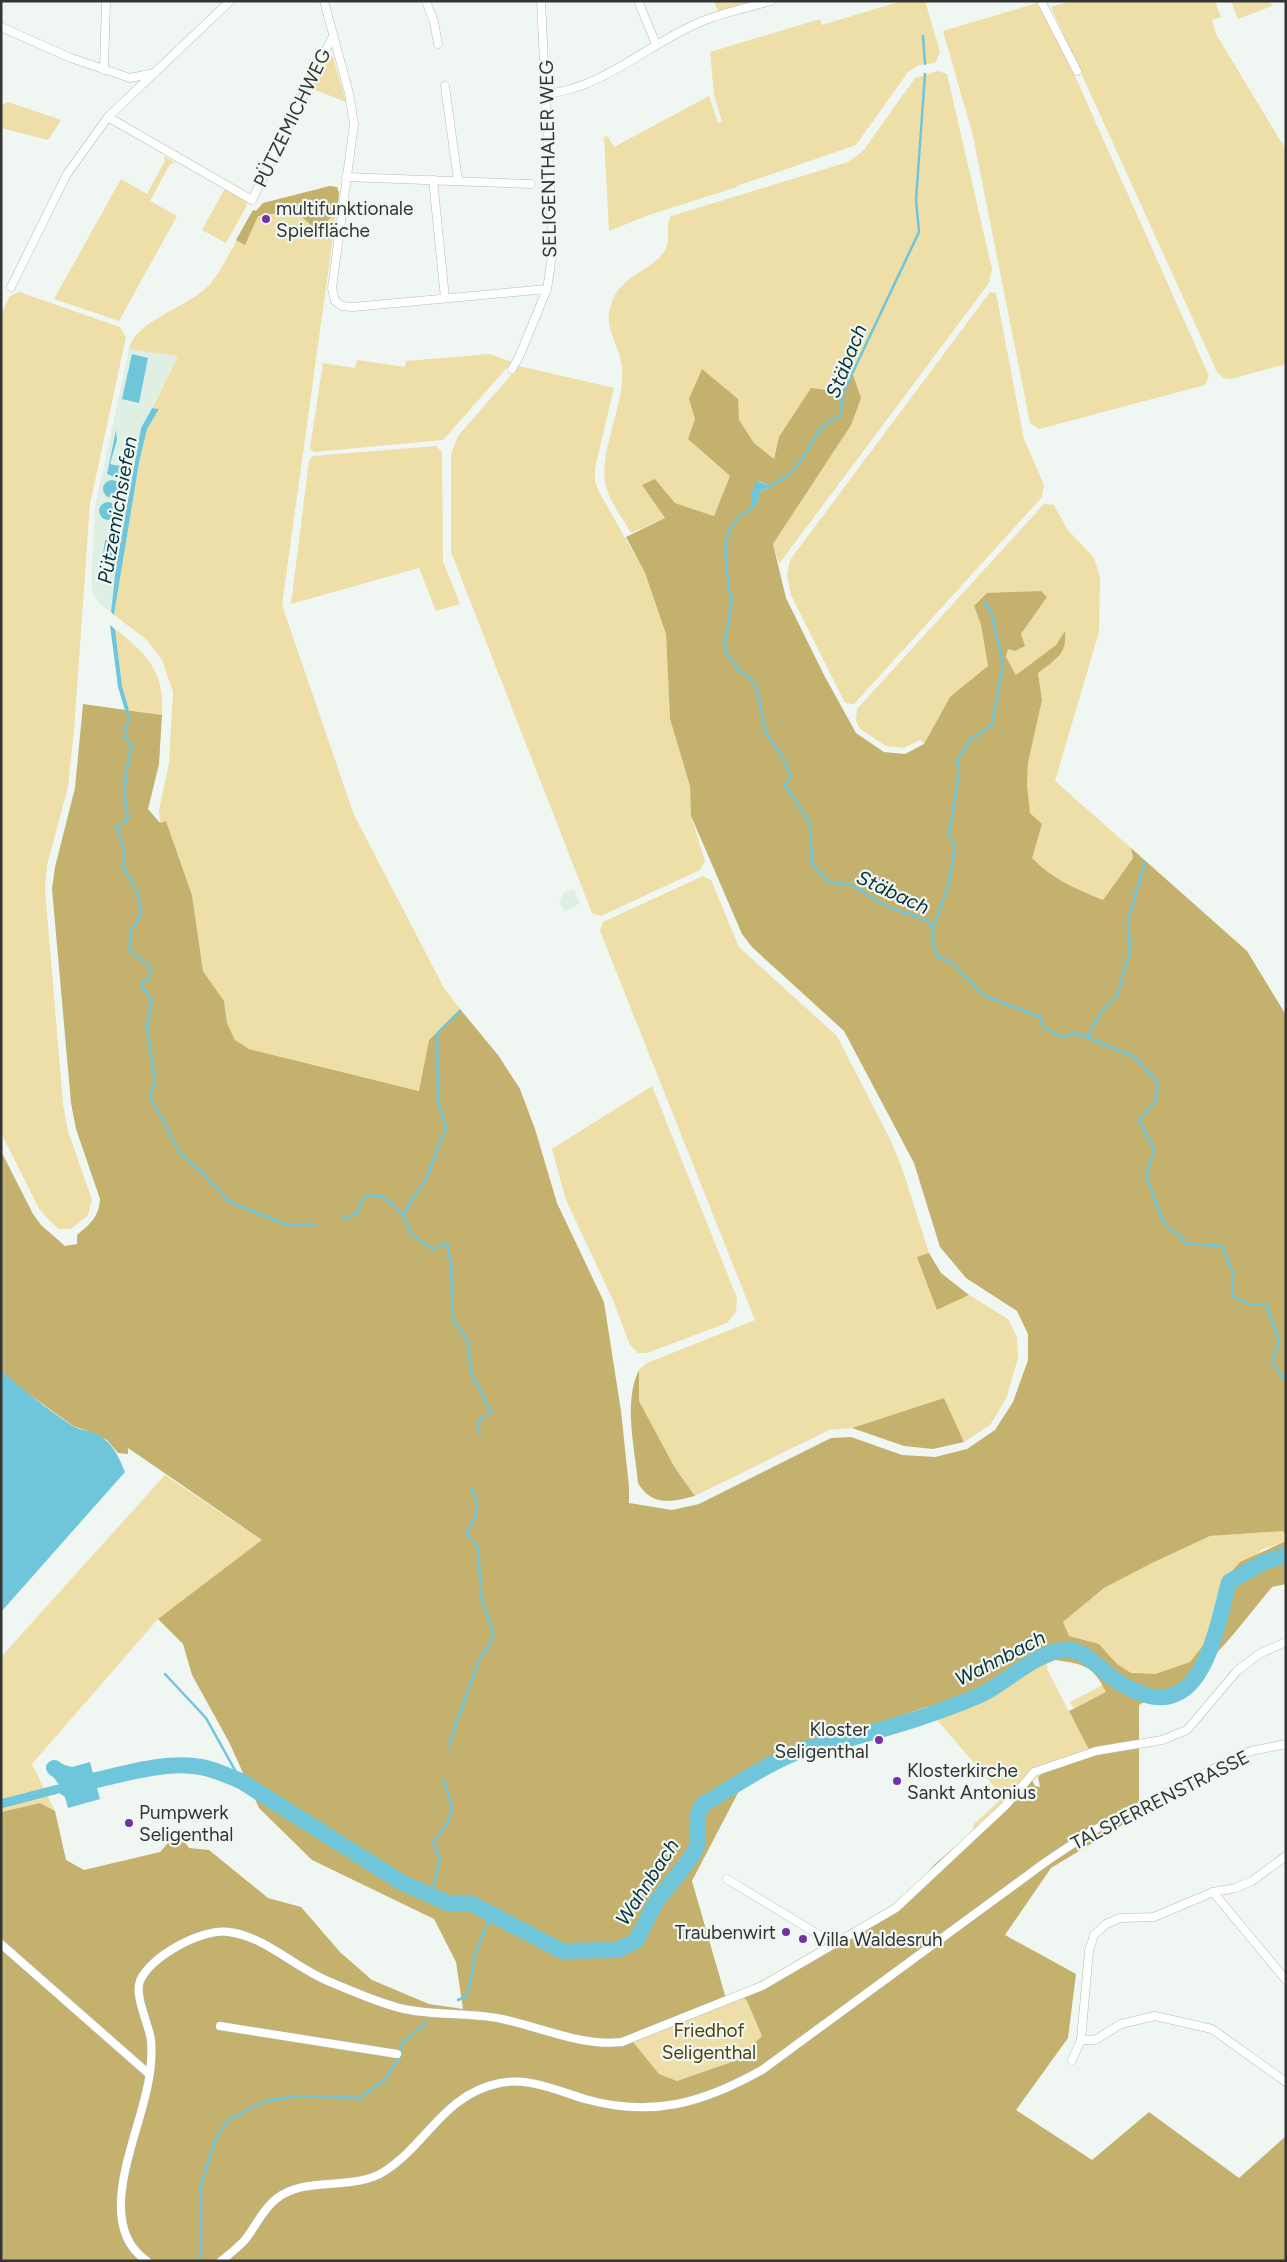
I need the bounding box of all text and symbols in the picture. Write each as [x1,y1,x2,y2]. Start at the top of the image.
street label: PÜTZEMICHWEG [249,45,335,191]
street label: SELIGENTHALER WEG [535,60,561,258]
place label: multifunktionale Spielfläche [276,197,413,242]
marker: multifunktionale Spielfläche [260,213,272,225]
water label: Stäbach [820,321,872,401]
water label: Pützemichsiefen [92,434,142,586]
water label: Stäbach [853,865,933,919]
water label: Wahnbach [951,1625,1049,1691]
place label: Kloster Seligenthal [775,1718,870,1763]
marker: Kloster Seligenthal [873,1734,885,1746]
street label: TALSPERRENSTRASSE [1067,1745,1253,1855]
place label: Klosterkirche Sankt Antonius [907,1759,1036,1804]
marker: Klosterkirche Sankt Antonius [891,1775,903,1787]
place label: Pumpwerk Seligenthal [139,1801,233,1846]
marker: Pumpwerk Seligenthal [123,1817,135,1829]
water label: Wahnbach [610,1834,684,1930]
place label: Traubenwirt [675,1921,776,1944]
marker: Traubenwirt [780,1926,792,1938]
place label: Villa Waldesruh [813,1928,943,1951]
marker: Villa Waldesruh [797,1933,809,1945]
park label: Friedhof Seligenthal [662,2019,756,2064]

